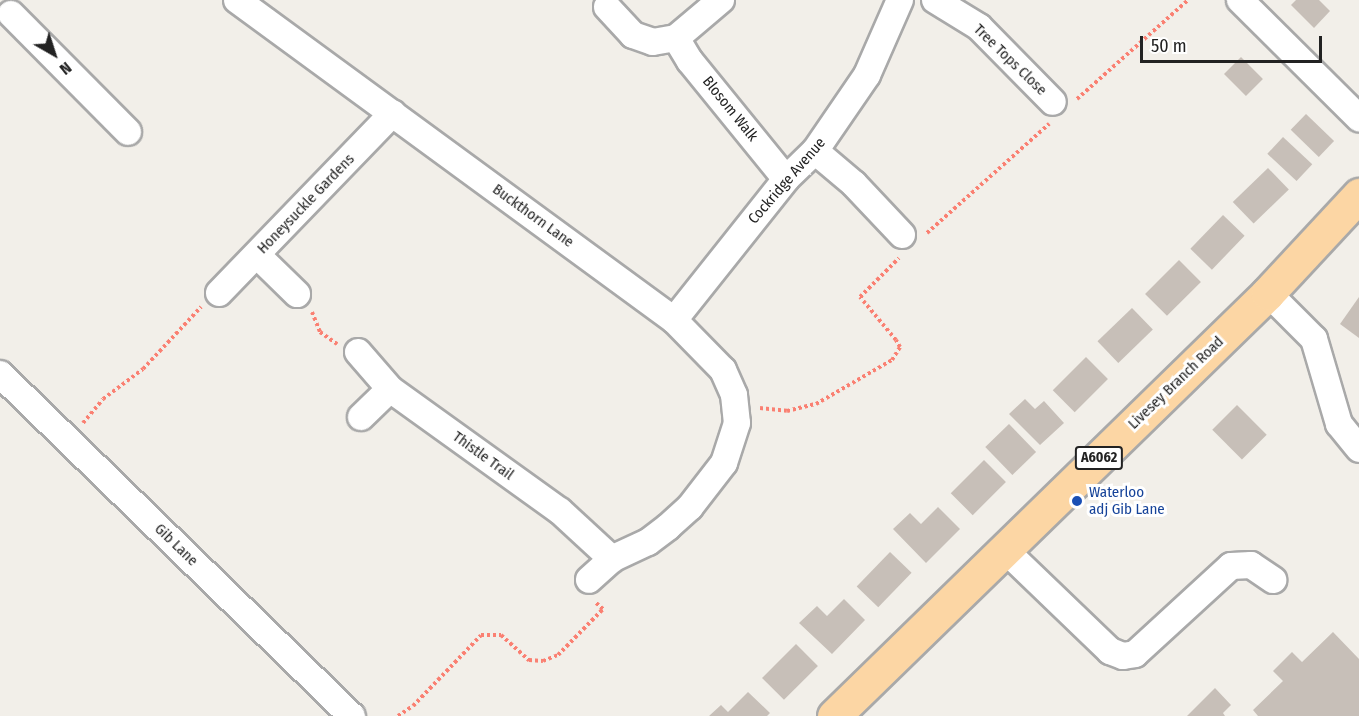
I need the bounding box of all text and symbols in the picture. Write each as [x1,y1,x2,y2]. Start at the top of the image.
street label: Tree Tops Close [970,21,1050,99]
north arrow [24,24,84,84]
scale bar [1143,24,1324,62]
text: 50 m [1151,35,1187,57]
text: N [56,58,75,79]
street label: Blosom Walk [698,73,762,145]
street label: Cockridge Avenue [745,134,829,228]
street label: Honeysuckle Gardens [254,150,358,258]
street label: Buckthorn Lane [489,180,577,252]
street label: Livesey Branch Road [1125,333,1227,433]
street label: Thistle Trail [449,428,517,484]
road number: A6062 [1074,447,1124,469]
place label: Waterloo adj Gib Lane [1089,483,1165,518]
marker: Waterloo adj Gib Lane [1070,494,1084,508]
street label: Gib Lane [151,520,201,570]

